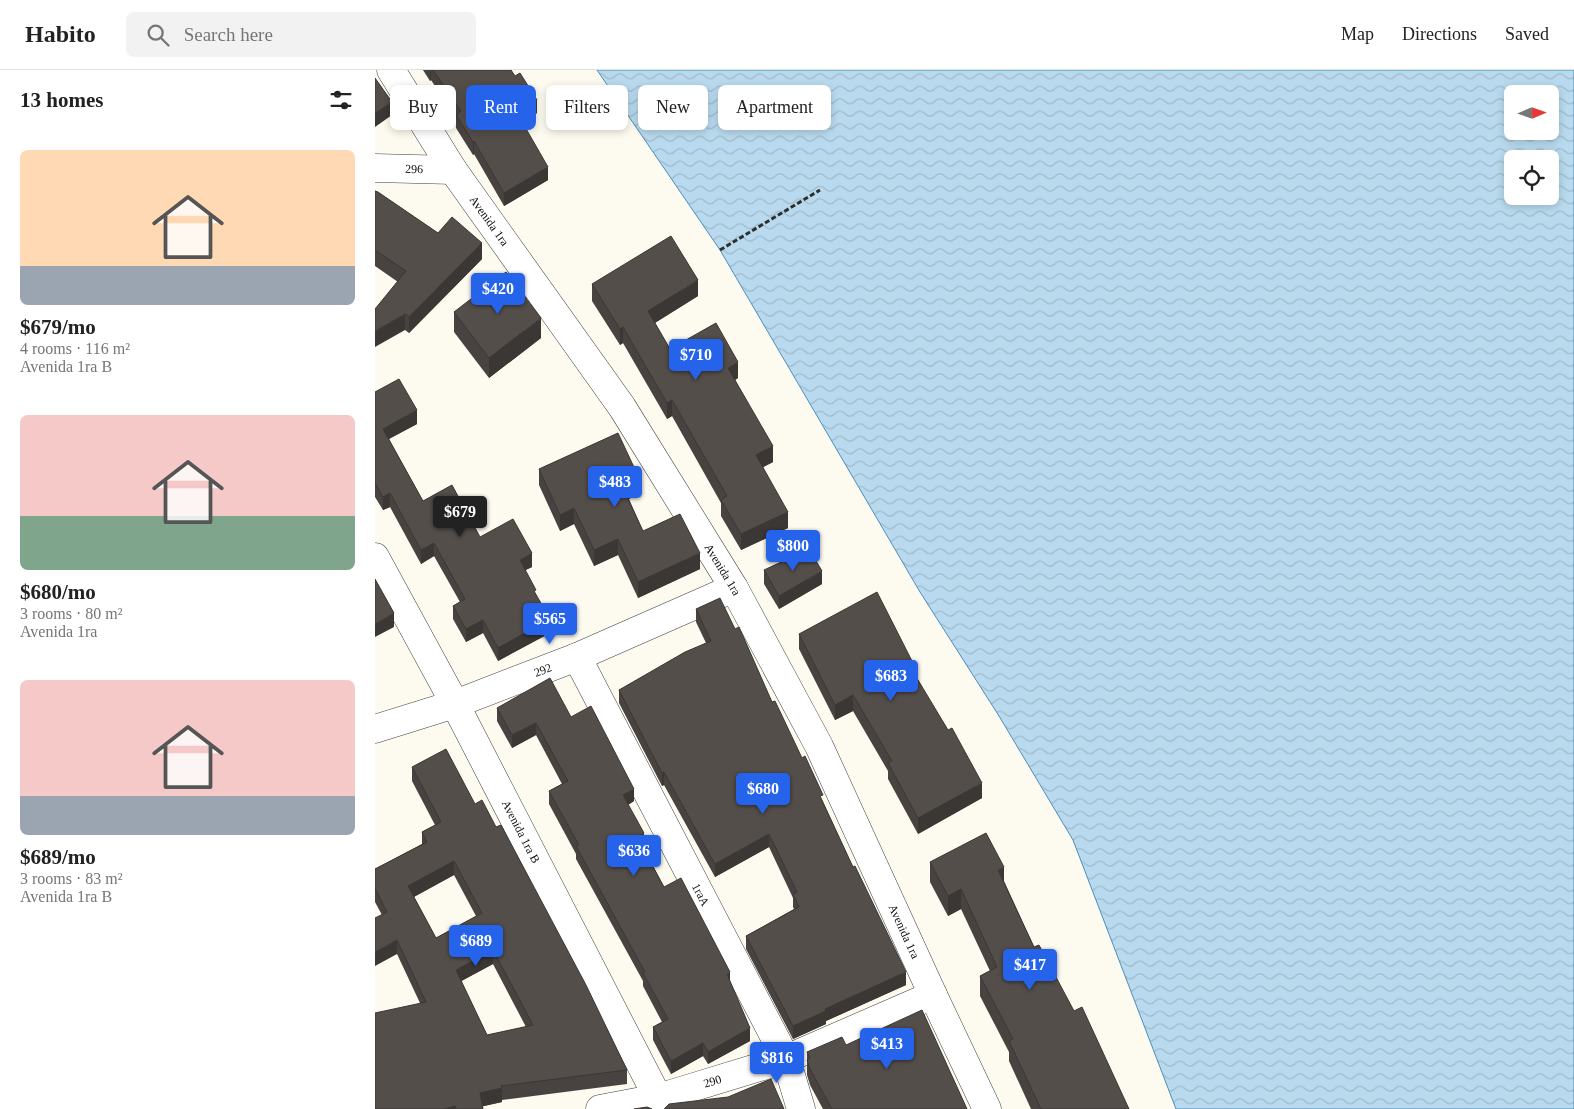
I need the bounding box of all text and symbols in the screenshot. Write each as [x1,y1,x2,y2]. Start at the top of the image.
search box [126,12,476,57]
text: Habito [25,21,96,47]
icon: search [144,21,172,49]
text: Search here [184,24,273,45]
text: Map [1341,24,1374,44]
text: Directions [1402,24,1477,44]
text: Saved [1505,24,1549,44]
chip: Buy [390,85,456,130]
chip: Rent [466,85,536,130]
chip: Filters [546,85,628,130]
chip: New [638,85,708,130]
chip: Apartment [718,85,831,130]
north arrow [1504,85,1559,140]
map controls [1504,85,1559,205]
icon: filters [327,86,355,114]
text: 13 homes [20,88,103,112]
button: locate [1504,150,1559,205]
street label: 296 [405,162,423,176]
icon: home [143,182,233,272]
street label: Avenida 1ra [467,193,512,249]
pin: $420 [468,272,528,315]
text: $420 [482,280,514,297]
text: $679/mo [20,315,96,339]
pin: $710 [666,338,726,381]
text: 4 rooms · 116 m² [20,340,130,357]
text: $710 [680,346,712,363]
text: Avenida 1ra B [20,358,112,375]
icon: home [143,447,233,537]
pin: $483 [585,466,645,508]
text: $483 [599,473,631,490]
pin: $679 [430,496,490,538]
text: $679 [444,503,476,520]
pin: $800 [763,530,823,572]
text: $800 [777,537,809,554]
street label: Avenida 1ra [701,541,744,598]
text: $680/mo [20,580,96,604]
pin: $565 [520,602,580,645]
text: 3 rooms · 80 m² [20,605,123,622]
text: $565 [534,610,566,627]
text: Avenida 1ra [20,623,97,640]
street label: 292 [532,660,554,680]
pin: $683 [861,660,921,702]
text: $683 [875,667,907,684]
icon: home [143,712,233,802]
pin: $680 [733,772,793,815]
text: $680 [747,780,779,797]
street label: Avenida 1ra B [499,798,543,866]
pin: $636 [604,834,664,877]
text: $636 [618,842,650,859]
text: $689/mo [20,845,96,869]
text: 3 rooms · 83 m² [20,870,123,887]
street label: 1raA [689,881,713,909]
text: Avenida 1ra B [20,888,112,905]
street label: Avenida 1ra [885,902,923,961]
pin: $689 [446,924,506,967]
text: $689 [460,932,492,949]
pin: $417 [1000,948,1060,991]
text: $417 [1014,956,1046,973]
pin: $413 [857,1028,917,1070]
text: $413 [871,1035,903,1052]
pin: $816 [747,1042,807,1084]
text: $816 [761,1049,793,1066]
street label: 290 [702,1072,723,1091]

